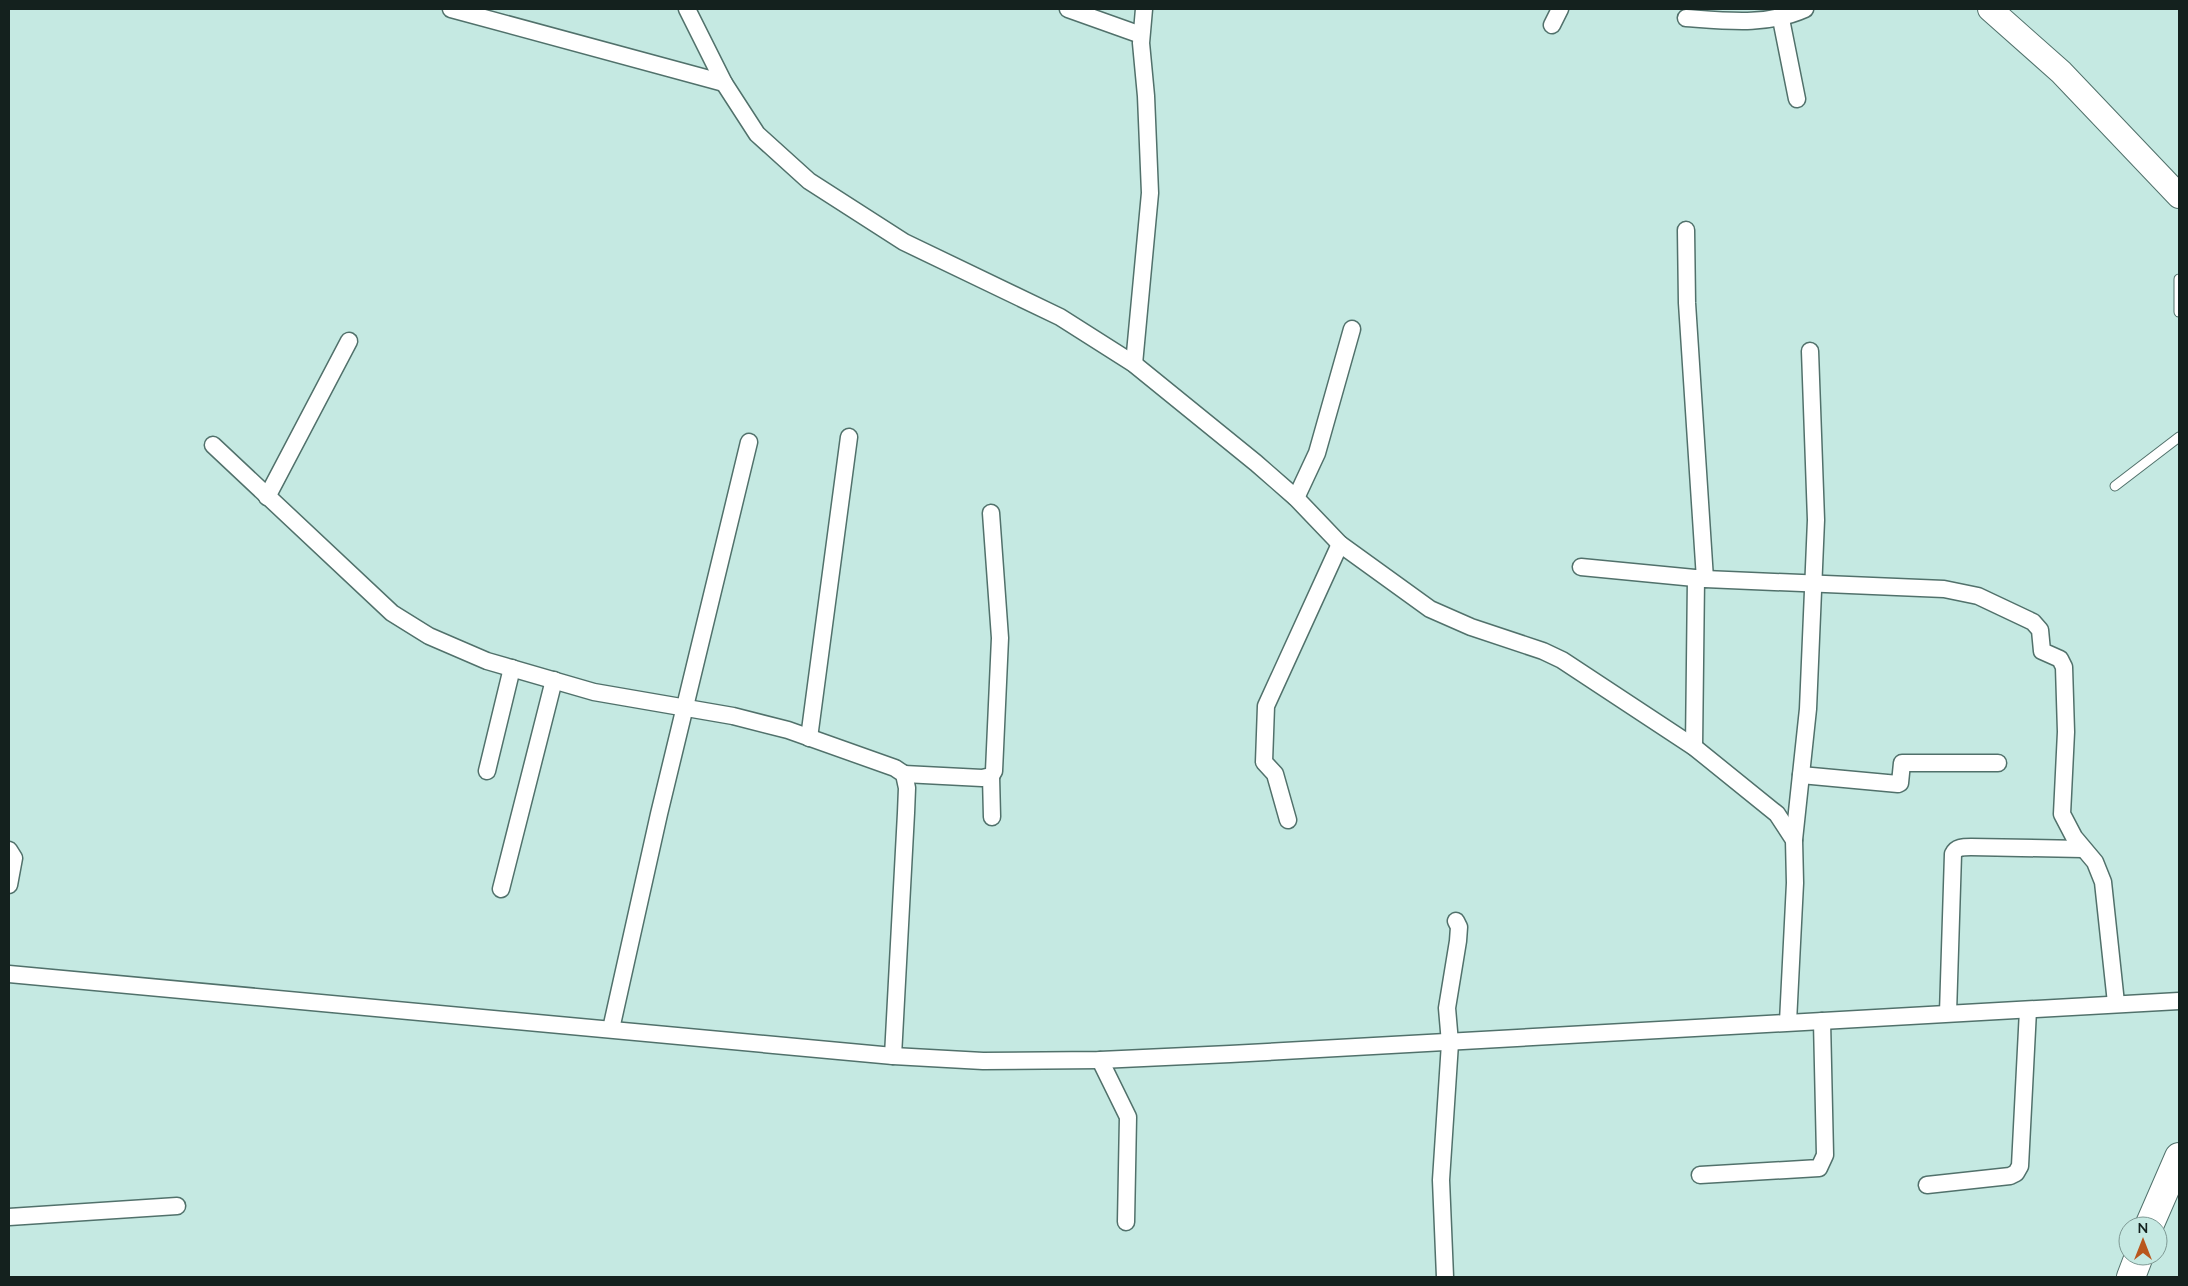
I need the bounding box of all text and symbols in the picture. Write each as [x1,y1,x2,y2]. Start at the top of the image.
north arrow [2118,1216,2168,1266]
text: N [2138,1219,2148,1236]

